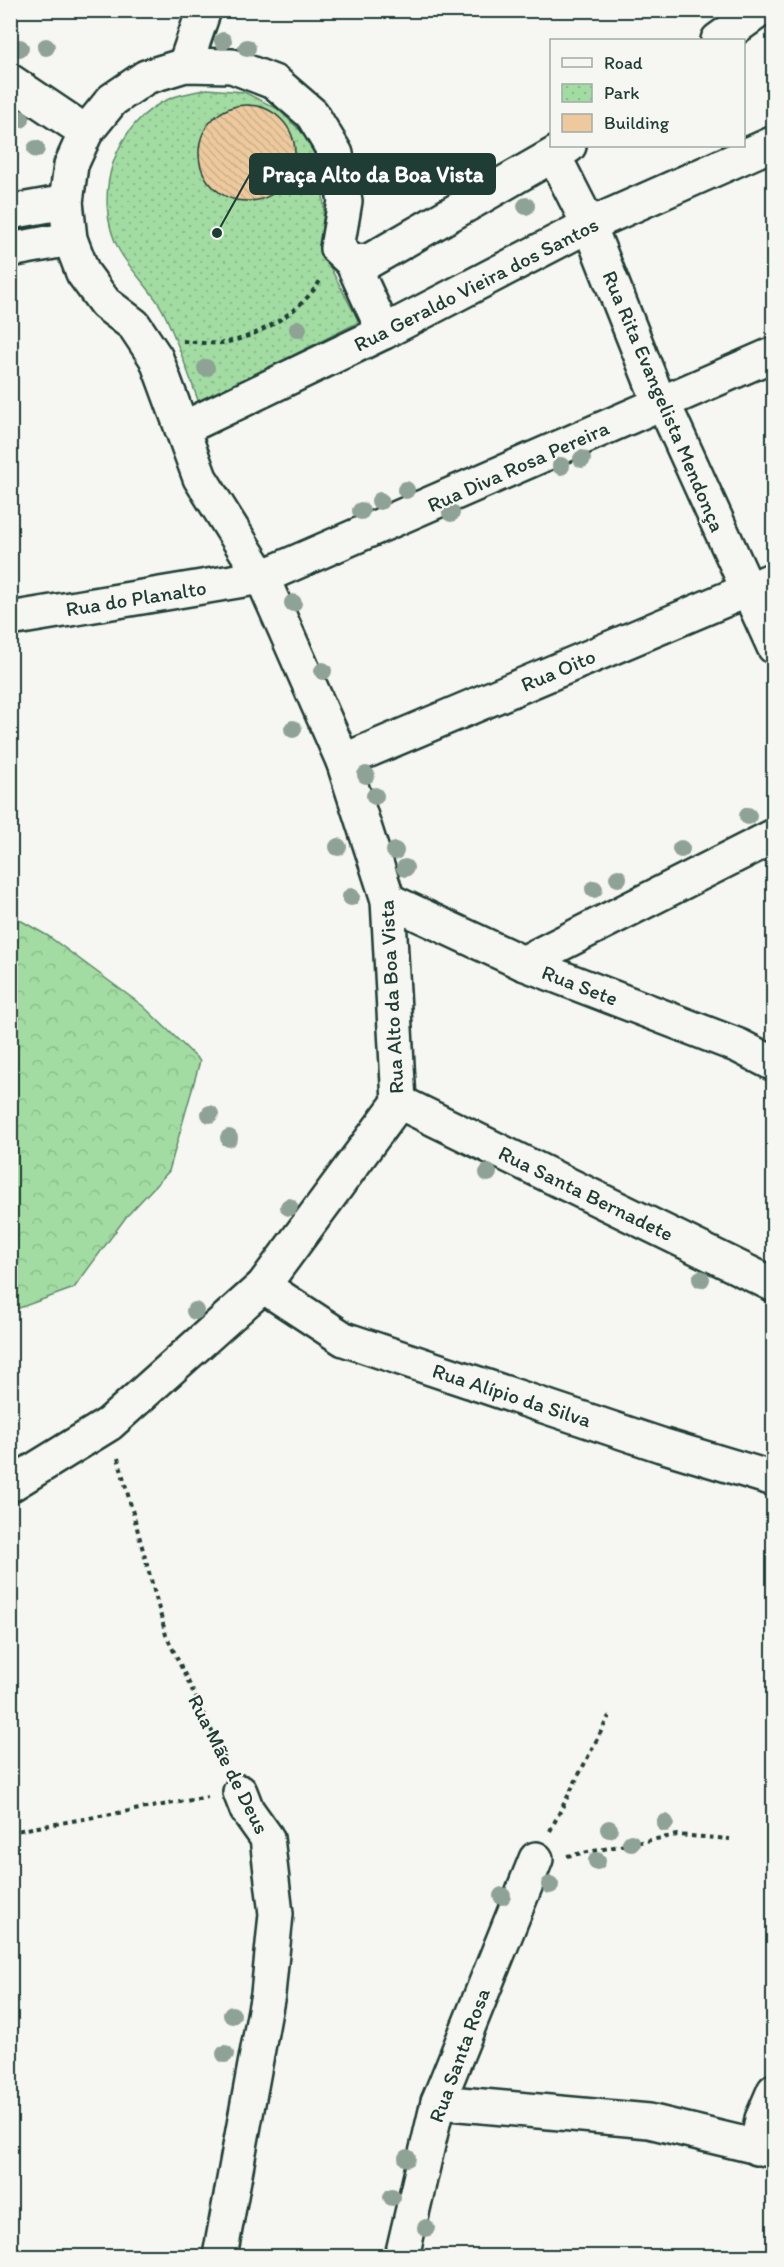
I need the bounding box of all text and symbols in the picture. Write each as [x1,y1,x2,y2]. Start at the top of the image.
legend [550,39,745,147]
text: Road [604,52,643,74]
text: Park [604,82,639,104]
text: Building [604,112,670,134]
callout: Praça Alto da Boa Vista [250,154,495,194]
text: Praça Alto da Boa Vista [262,161,484,188]
street label: Rua Geraldo Vieira dos Santos [350,211,602,357]
street label: Rua Rita Evangelista Mendonça [598,267,730,535]
street label: Rua Diva Rosa Pereira [423,415,613,517]
street label: Rua do Planalto [64,575,208,621]
street label: Rua Oito [517,643,599,697]
street label: Rua Alto da Boa Vista [373,899,409,1095]
street label: Rua Sete [539,959,621,1011]
street label: Rua Santa Bernadete [495,1140,678,1246]
street label: Rua Alípio da Silva [429,1358,595,1432]
street label: Rua Mãe de Deus [183,1690,275,1838]
street label: Rua Santa Rosa [423,1984,495,2126]

